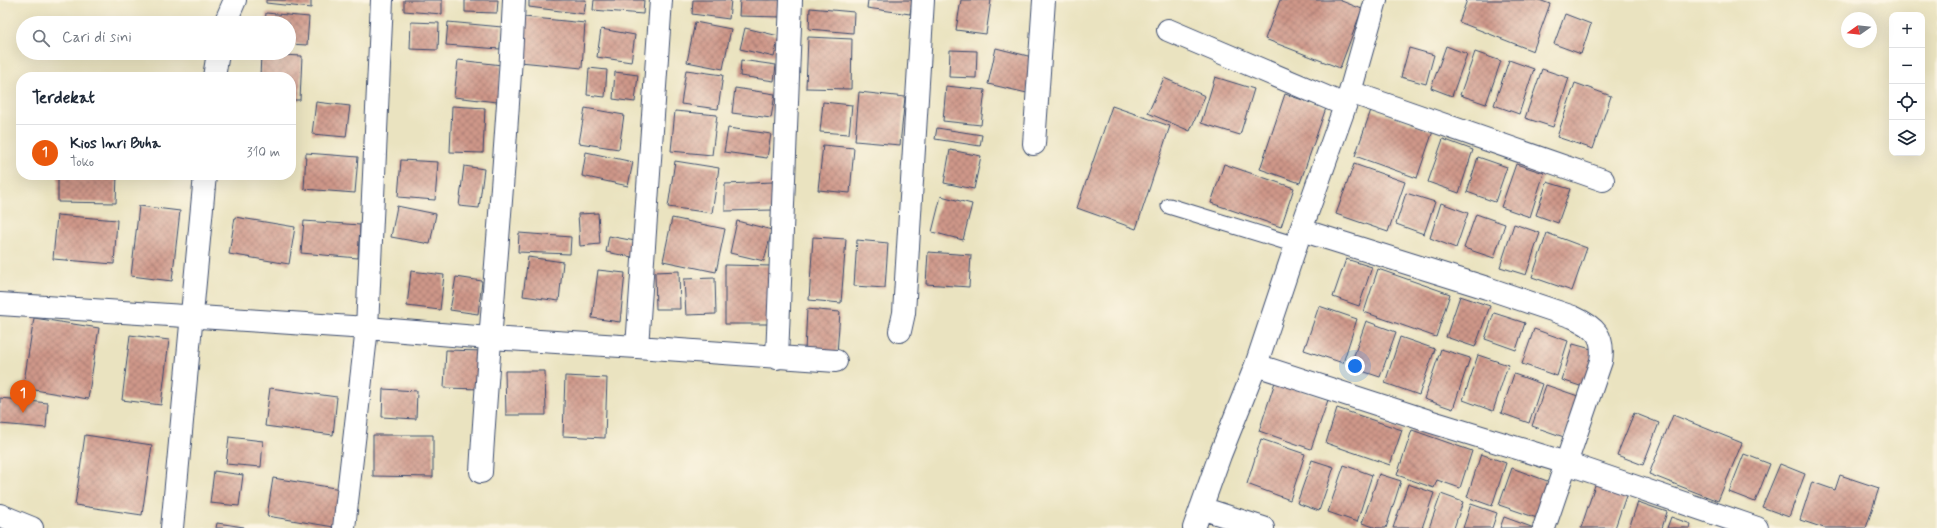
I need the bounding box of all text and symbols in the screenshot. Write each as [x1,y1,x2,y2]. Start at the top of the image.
north arrow [1841,12,1877,48]
map controls [1889,12,1925,156]
button: + [1889,12,1925,48]
search box [16,16,296,60]
icon: search [30,27,52,49]
text: Cari di sini [62,28,132,48]
button: − [1889,48,1925,84]
button: locate [1889,84,1925,120]
text: Terdekat [32,87,95,109]
button: layers [1889,120,1925,156]
text: Kios Inri Buha [70,134,161,154]
text: 1 [42,144,48,161]
text: 310 m [247,144,280,161]
text: Toko [70,154,94,171]
your location [1345,356,1365,376]
pin: 1 [10,380,36,413]

